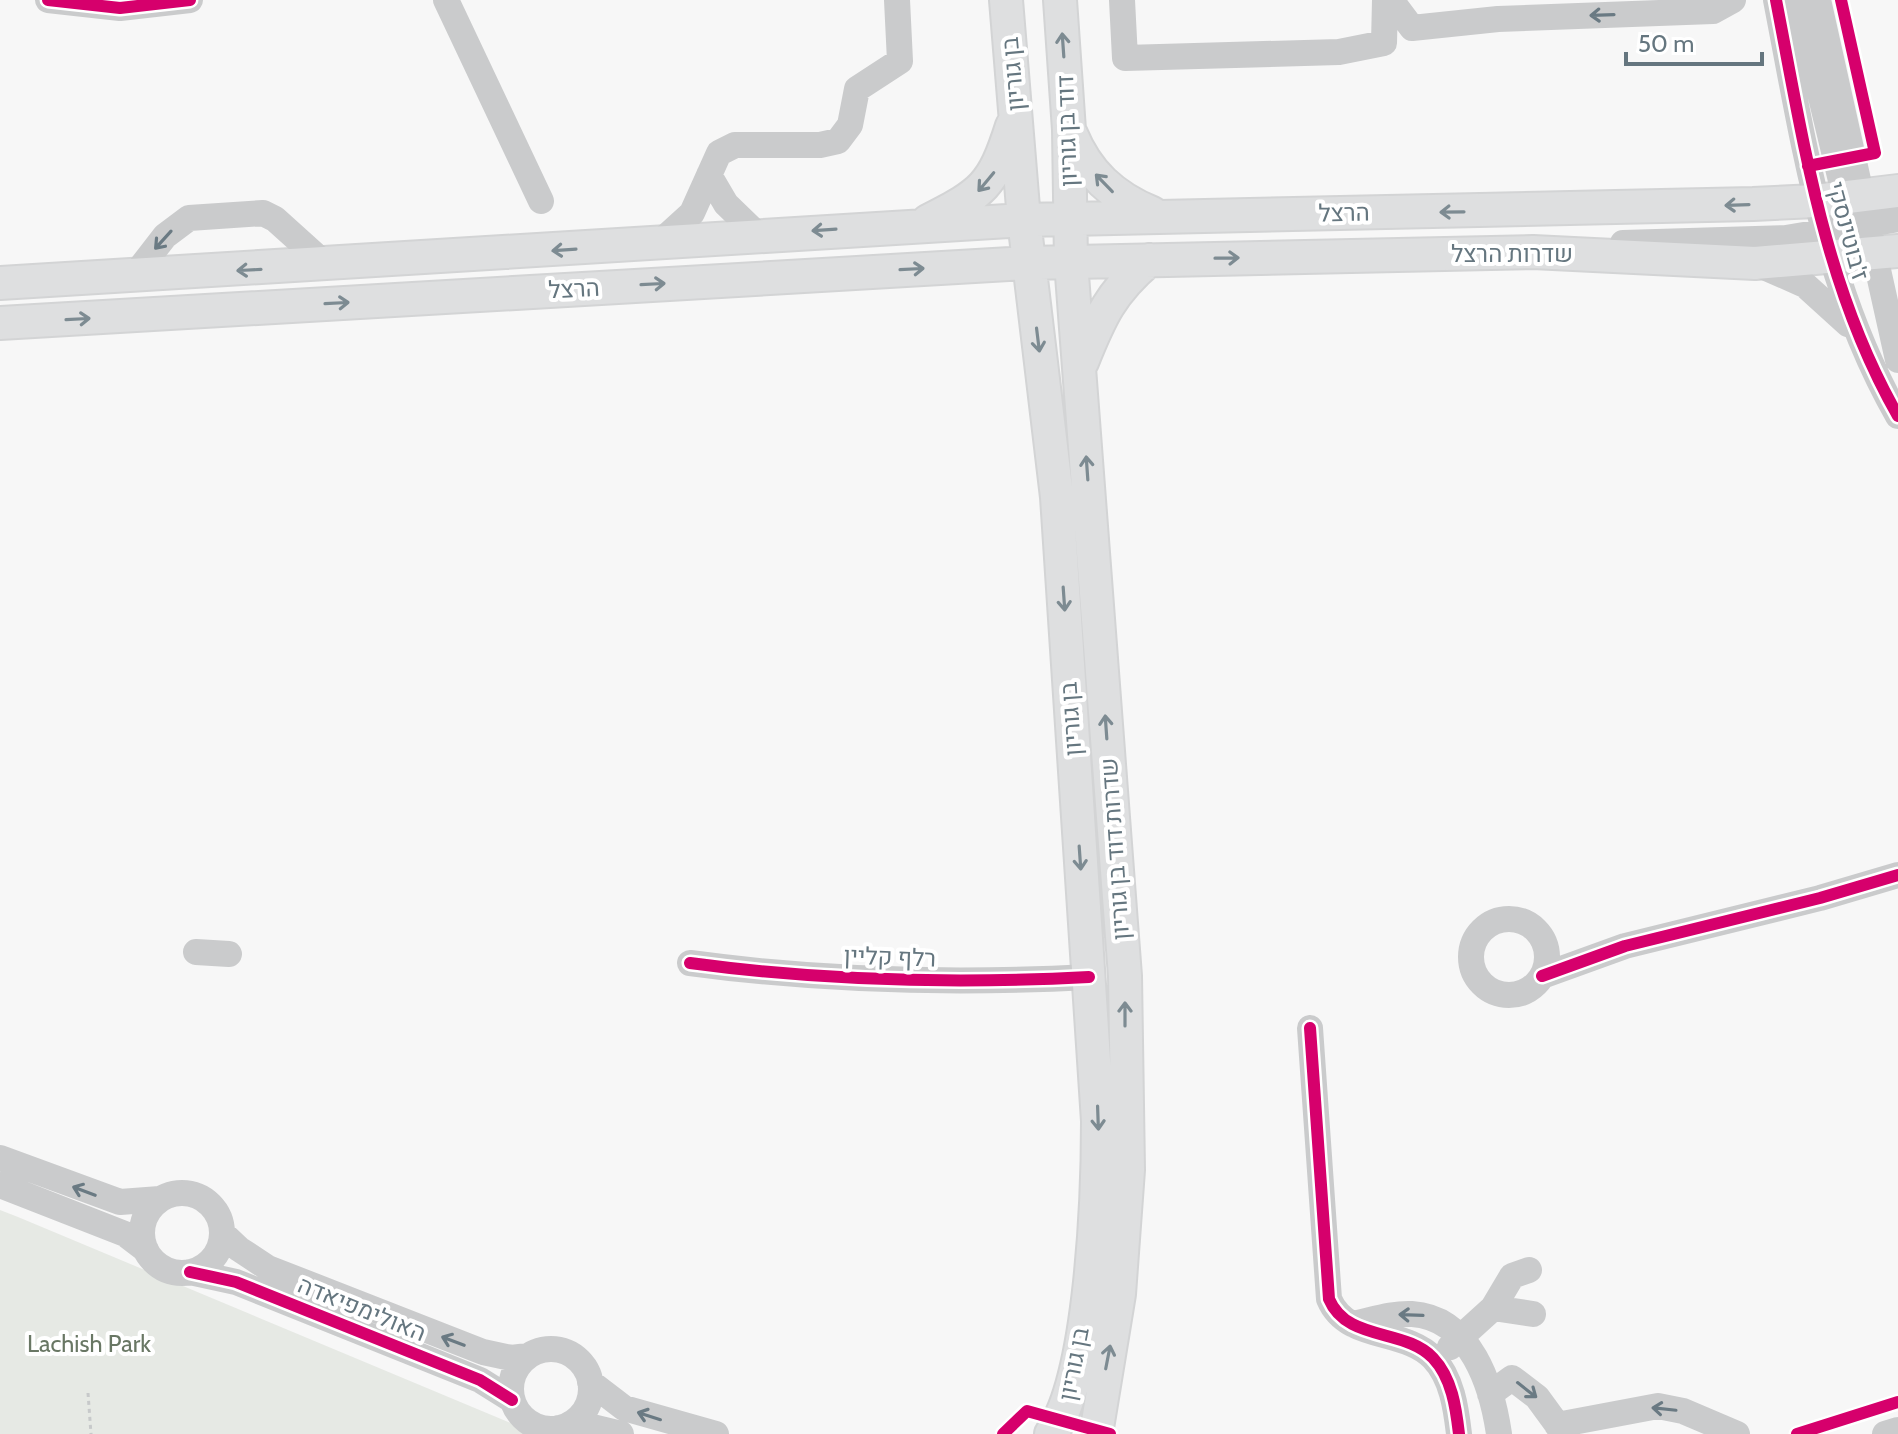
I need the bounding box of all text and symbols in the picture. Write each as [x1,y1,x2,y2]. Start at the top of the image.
one-way arrow [1590,8,1616,23]
scale bar [1626,16,1762,66]
text: 50 m [1638,29,1694,58]
one-way arrow [1055,32,1070,59]
street label: בן גוריון [995,35,1030,112]
street label: דוד בן גוריון [1050,75,1083,187]
one-way arrow [977,172,995,192]
one-way arrow [1095,174,1114,193]
street label: ז'בוטינסקי [1821,179,1875,283]
one-way arrow [1724,197,1751,212]
street label: הרצל [1318,198,1370,227]
one-way arrow [1439,204,1466,220]
one-way arrow [811,223,838,238]
one-way arrow [155,229,173,249]
street label: שדרות הרצל [1451,239,1573,268]
one-way arrow [551,243,578,258]
one-way arrow [1213,251,1240,266]
one-way arrow [236,262,263,277]
one-way arrow [898,262,925,277]
street label: הרצל [548,273,600,304]
one-way arrow [639,276,666,291]
one-way arrow [323,295,350,310]
one-way arrow [64,311,91,326]
one-way arrow [1031,327,1046,352]
one-way arrow [1079,455,1094,482]
one-way arrow [1057,585,1072,612]
street label: בן גוריון [1053,681,1088,757]
one-way arrow [1098,714,1113,741]
street label: שדרות דוד בן גוריון [1094,757,1135,941]
one-way arrow [1073,844,1088,871]
street label: רלף קליין [843,940,937,973]
one-way arrow [1117,1001,1133,1028]
one-way arrow [1090,1104,1105,1131]
one-way arrow [72,1183,97,1197]
street label: האולימפיאדה [294,1270,431,1347]
one-way arrow [1398,1307,1425,1322]
street label: בן גוריון [1052,1324,1095,1403]
park label: Lachish Park [27,1329,151,1358]
one-way arrow [441,1333,466,1347]
one-way arrow [1101,1345,1116,1370]
one-way arrow [1516,1381,1537,1398]
one-way arrow [1652,1401,1678,1416]
one-way arrow [637,1407,662,1422]

